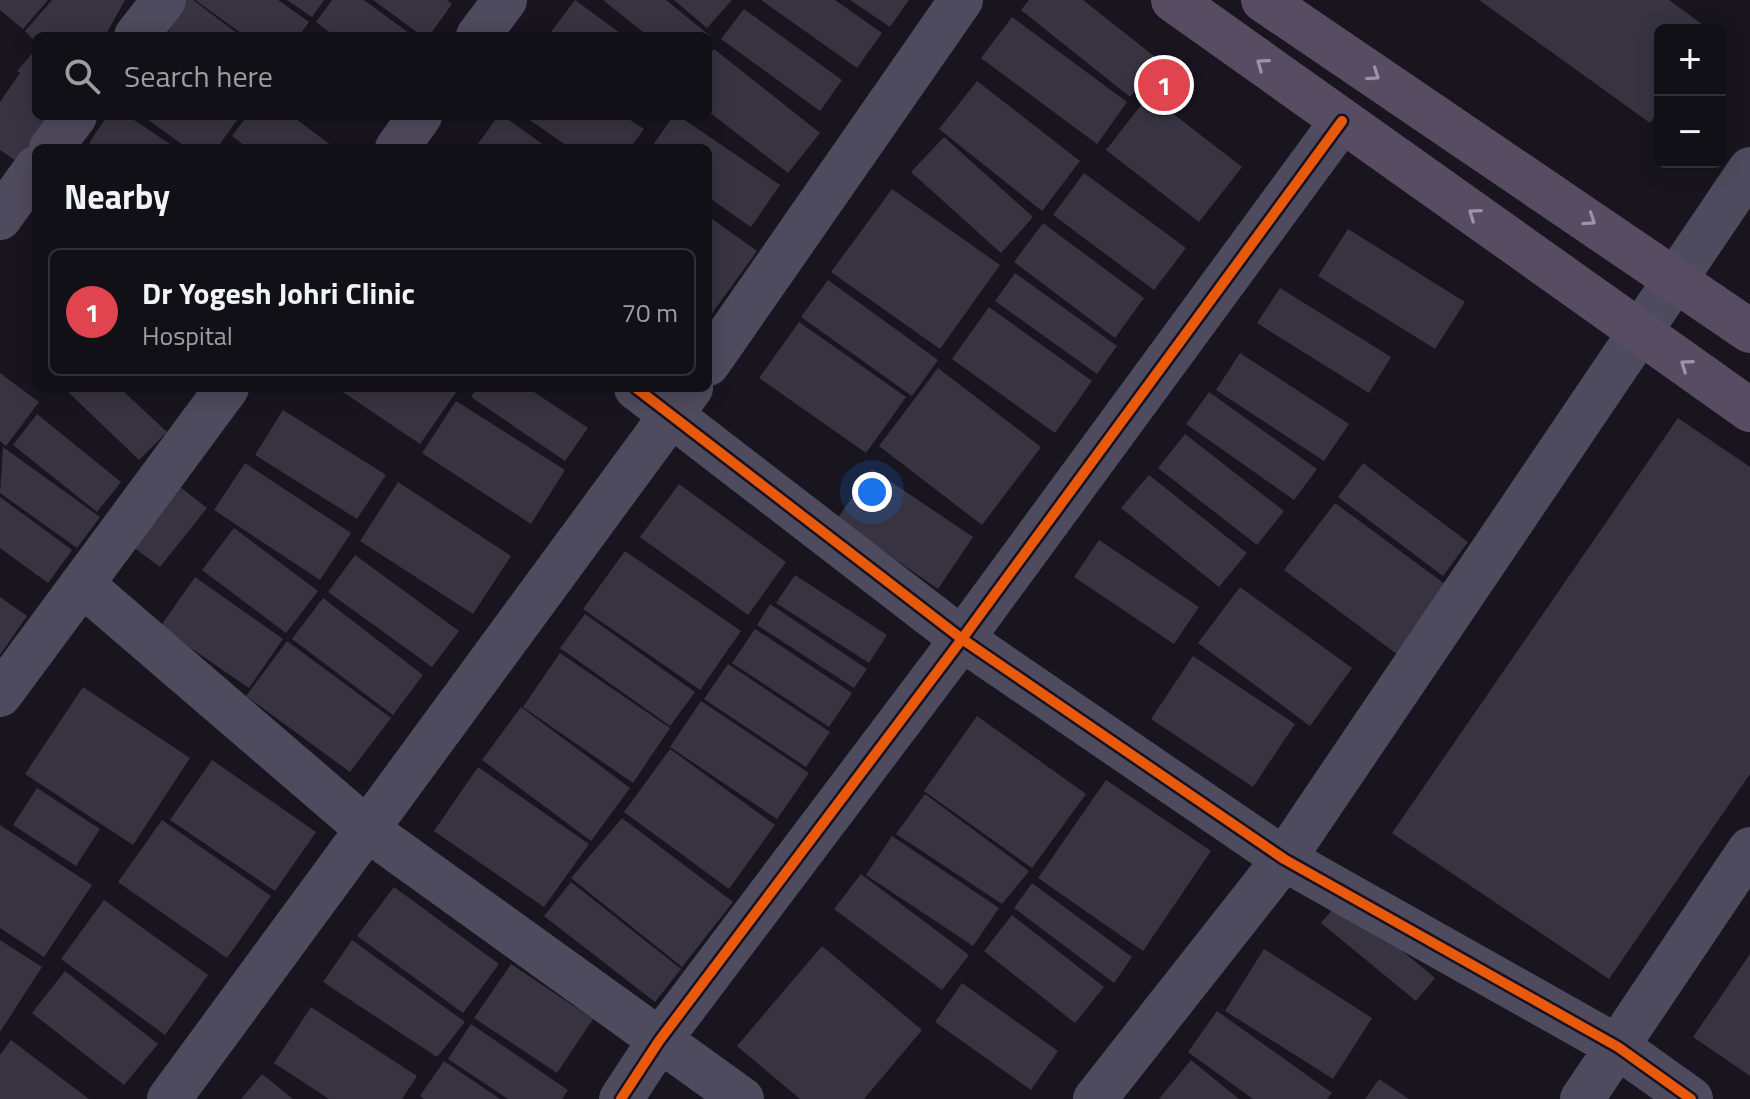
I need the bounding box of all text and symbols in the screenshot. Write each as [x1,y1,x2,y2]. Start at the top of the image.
map controls [1654,24,1726,168]
button: + [1654,24,1726,96]
search box [32,32,712,120]
text: Search here [124,53,273,99]
icon: search [60,54,104,98]
pin: 1 [1138,55,1190,115]
one-way arrow [1257,59,1271,74]
one-way arrow [1366,65,1380,80]
button: − [1654,96,1726,168]
text: Nearby [64,170,170,222]
one-way arrow [1469,209,1483,224]
one-way arrow [1581,210,1596,225]
text: Dr Yogesh Johri Clinic [142,270,415,316]
text: 1 [85,293,99,332]
text: 70 m [621,293,678,332]
text: Hospital [142,316,233,355]
one-way arrow [1681,360,1695,375]
your location [852,472,892,512]

